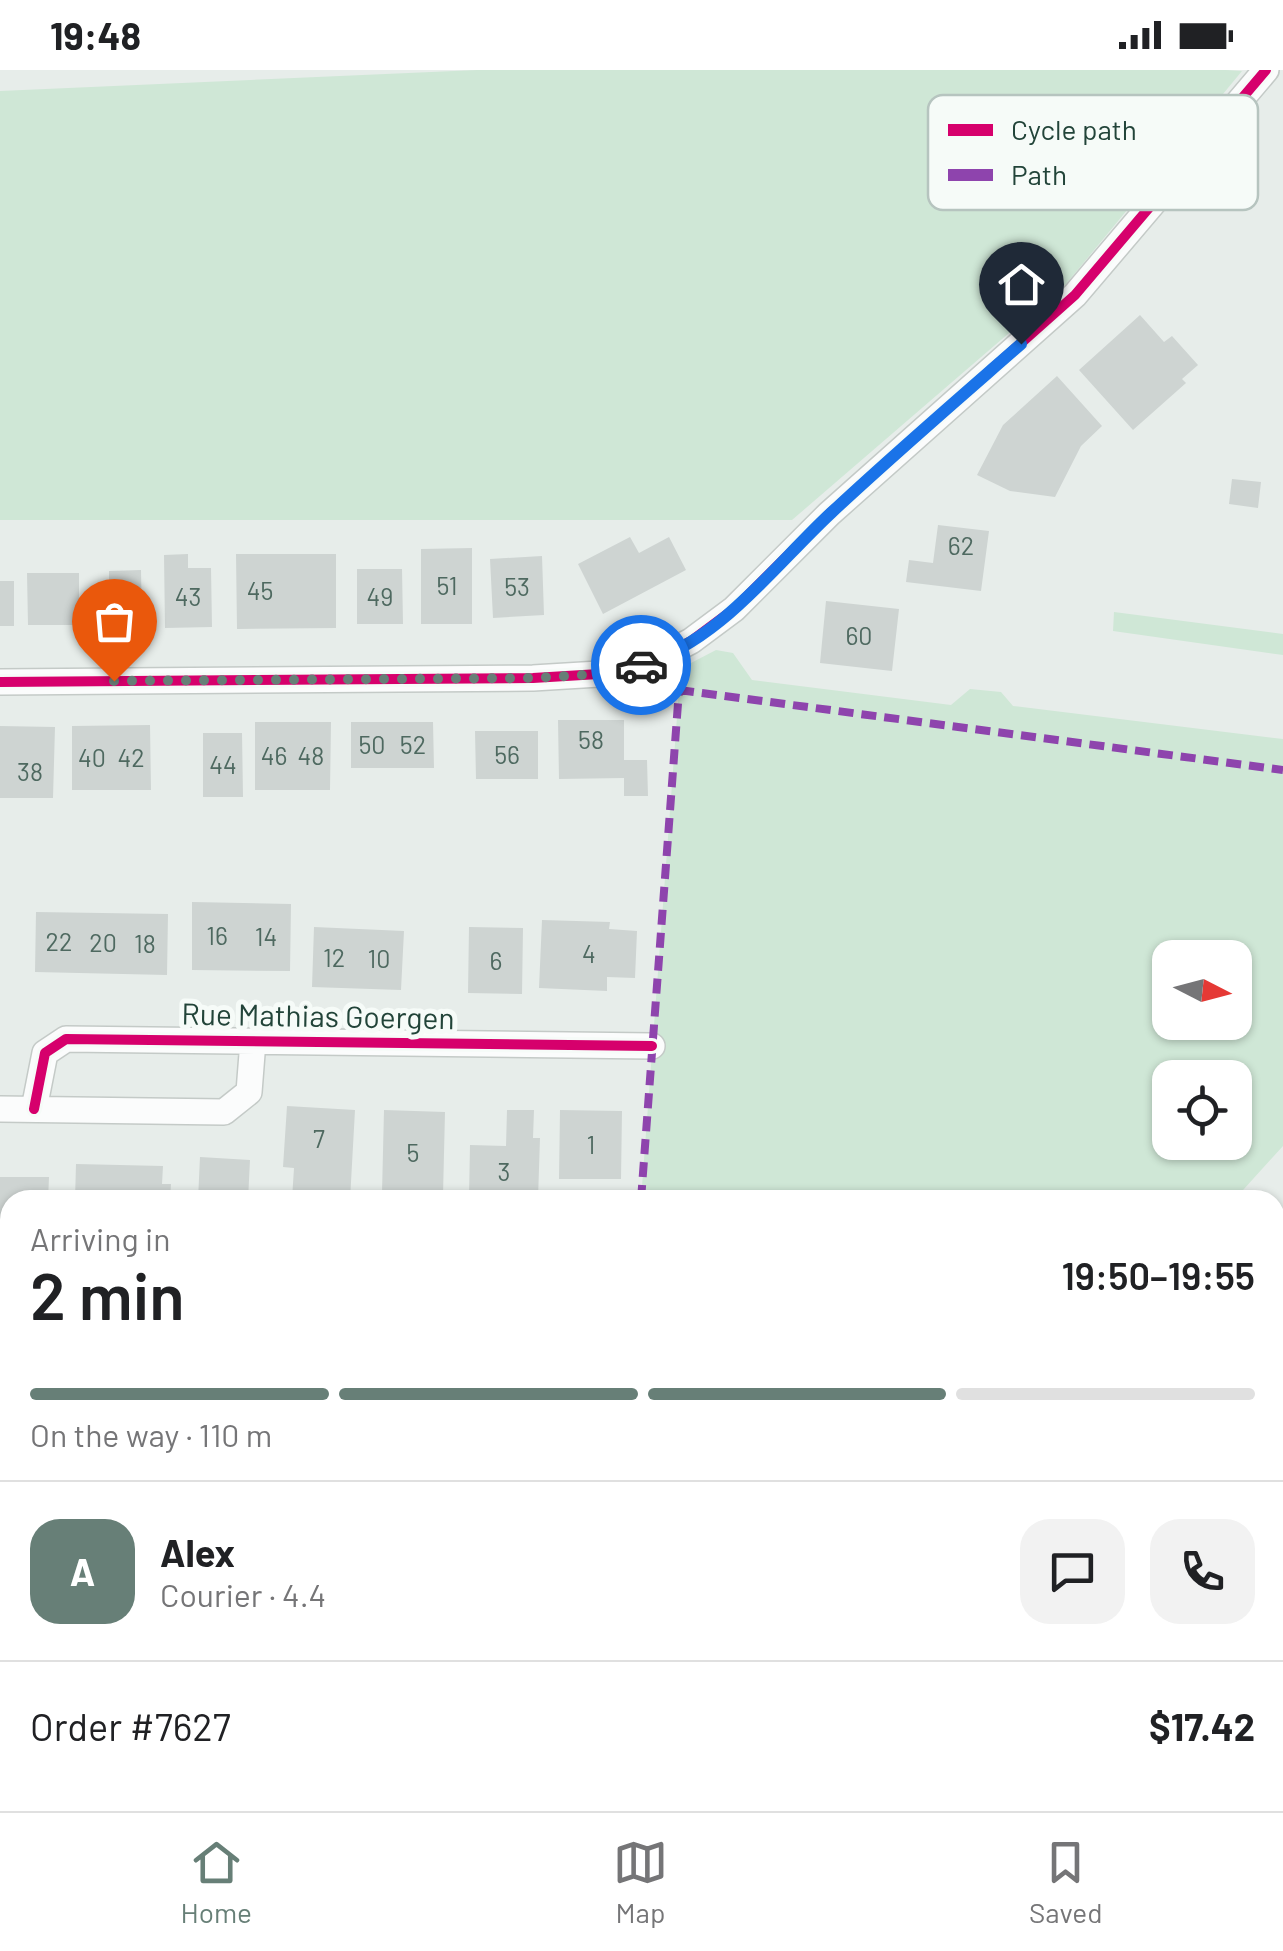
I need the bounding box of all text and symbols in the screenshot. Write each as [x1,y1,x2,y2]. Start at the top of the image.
text: 19:48 [50,12,141,58]
legend [928,95,1258,210]
text: Cycle path [1011,112,1137,146]
text: Path [1011,157,1067,191]
pin [979,242,1064,345]
icon: home [994,257,1049,312]
house number: 62 [948,530,974,560]
house number: 51 [437,570,457,600]
house number: 53 [504,571,530,601]
house number: 45 [247,575,273,605]
pin [72,579,157,682]
house number: 43 [175,581,201,611]
house number: 49 [367,581,393,611]
icon: bag [87,594,142,649]
courier [591,615,691,715]
house number: 60 [845,620,873,650]
icon: car [614,638,669,693]
house number: 58 [578,724,604,754]
house number: 50 [359,729,385,759]
house number: 52 [400,729,426,759]
house number: 56 [494,739,520,769]
house number: 46 [261,740,287,770]
house number: 48 [298,740,324,770]
house number: 40 [78,742,106,772]
house number: 42 [117,742,145,772]
house number: 44 [209,749,237,779]
house number: 38 [17,756,43,786]
house number: 16 [206,920,228,950]
house number: 14 [255,921,277,951]
house number: 22 [46,926,72,956]
house number: 20 [89,927,117,957]
house number: 18 [134,928,156,958]
house number: 4 [582,938,596,968]
north arrow [1152,940,1252,1040]
map controls [1152,940,1252,1160]
house number: 12 [323,942,345,972]
house number: 10 [368,943,390,973]
house number: 6 [490,945,502,975]
street label: Rue Mathias Goergen [181,995,455,1035]
button: locate [1152,1060,1252,1160]
house number: 7 [313,1123,325,1153]
house number: 1 [587,1129,595,1159]
house number: 5 [407,1137,419,1167]
house number: 3 [498,1156,510,1186]
text: Arriving in [30,1219,170,1257]
text: 19:50–19:55 [1061,1252,1255,1298]
text: 2 min [30,1255,185,1333]
text: On the way · 110 m [30,1415,272,1453]
button: chat [1020,1519,1125,1624]
button: phone [1150,1519,1255,1624]
text: Alex [160,1529,235,1575]
text: A [70,1548,95,1594]
text: Courier · 4.4 [160,1575,326,1613]
text: Order #7627 [30,1703,231,1749]
text: $17.42 [1149,1703,1255,1749]
tab: Home [181,1835,252,1929]
tab: Map [613,1835,668,1929]
tab: Saved [1029,1835,1102,1929]

